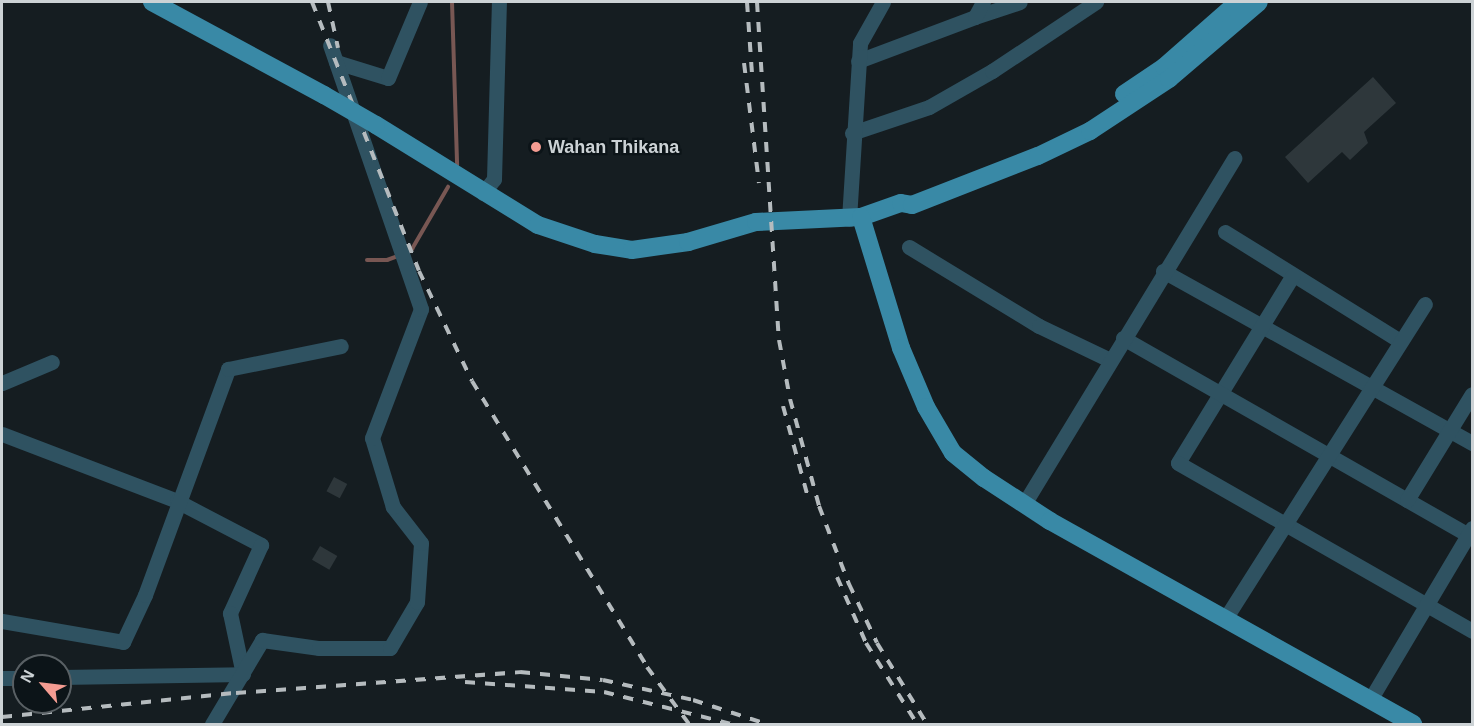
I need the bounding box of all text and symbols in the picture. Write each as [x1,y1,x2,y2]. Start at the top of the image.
place label: Wahan Thikana [548,136,679,158]
marker: Wahan Thikana [529,140,543,154]
north arrow [12,654,72,714]
text: N [17,667,38,685]

